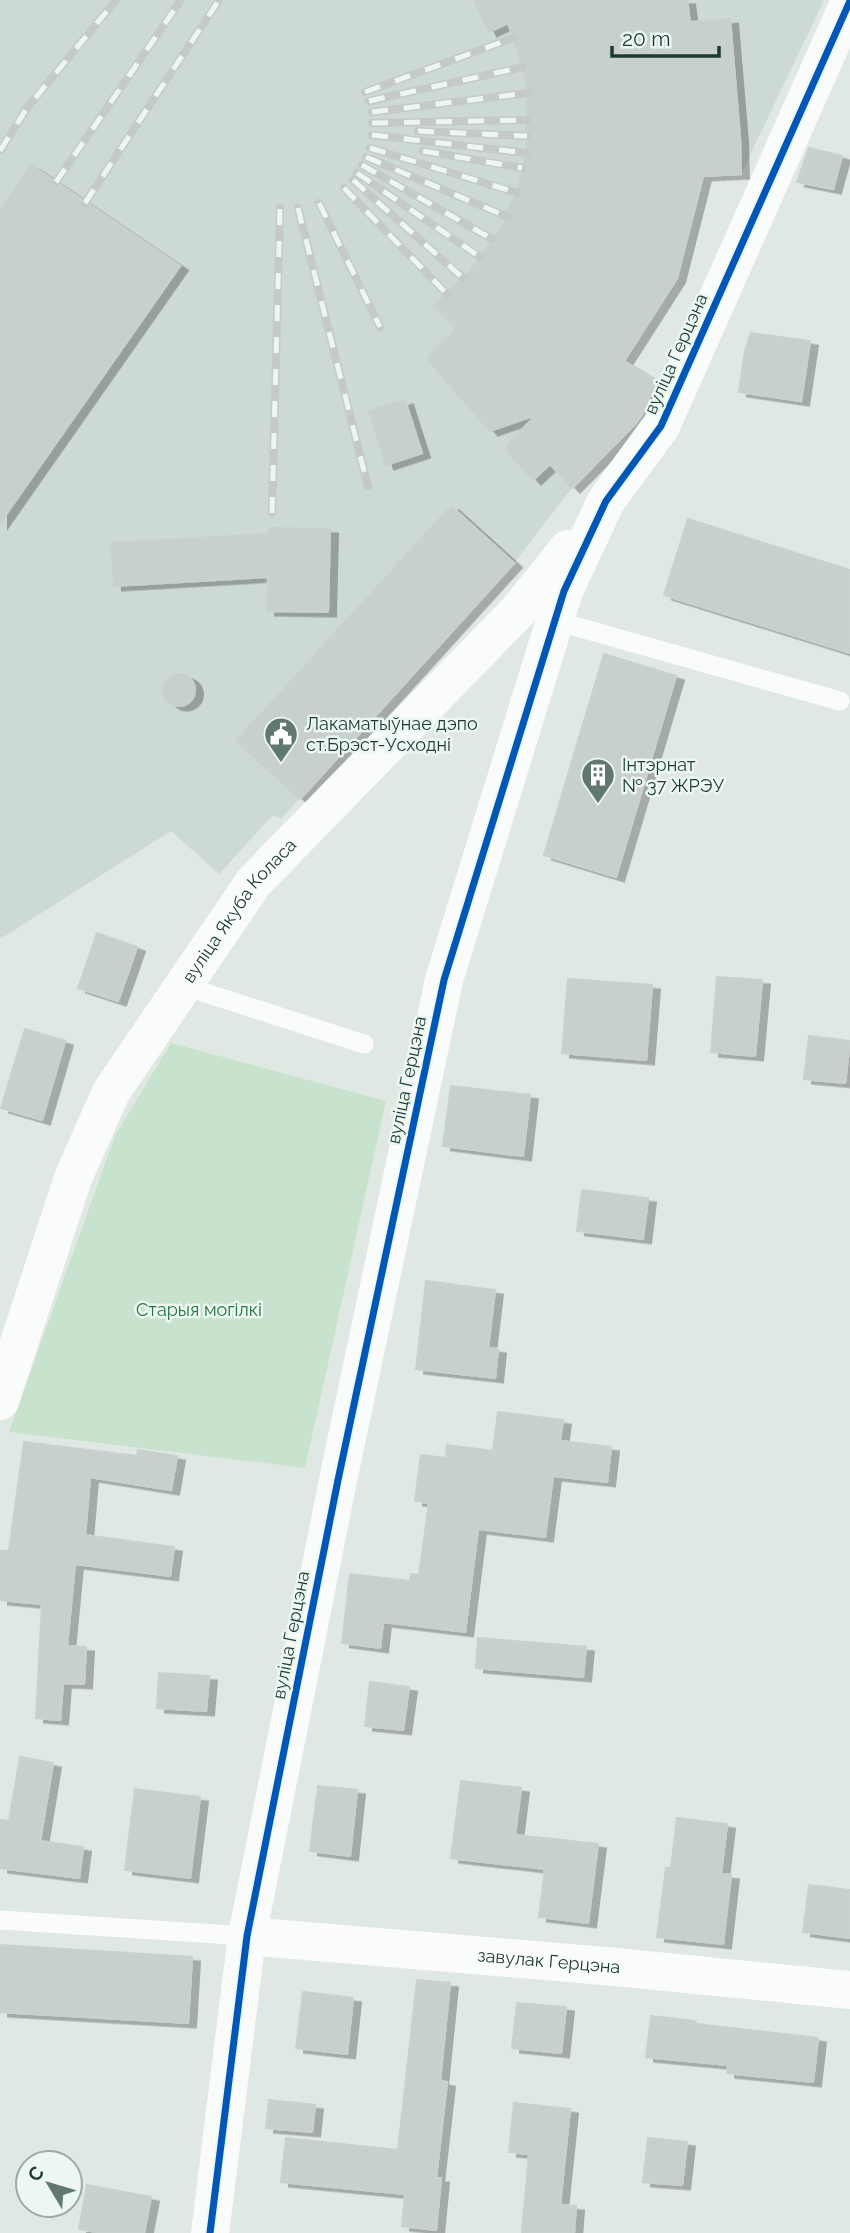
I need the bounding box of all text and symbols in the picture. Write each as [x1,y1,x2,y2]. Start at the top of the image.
scale bar [612,14,719,58]
text: 20 m [622,26,670,51]
street label: вуліца Герцэна [639,290,712,417]
place label: Лакаматыўнае дэпо ст.Брэст-Усходні [306,713,478,755]
public building icon: Лакаматыўнае дэпо ст.Брэст-Усходні [262,715,300,764]
place label: Інтэрнат № 37 ЖРЭУ [622,754,725,796]
building icon: Інтэрнат № 37 ЖРЭУ [579,756,617,805]
street label: вуліца Якуба Коласа [178,834,300,986]
street label: вуліца Герцэна [383,1014,430,1146]
park label: Старыя могілкі [136,1299,262,1320]
street label: вуліца Герцэна [268,1569,313,1701]
street label: завулак Герцэна [477,1944,621,1977]
north arrow [14,2149,84,2219]
text: С [23,2162,48,2185]

